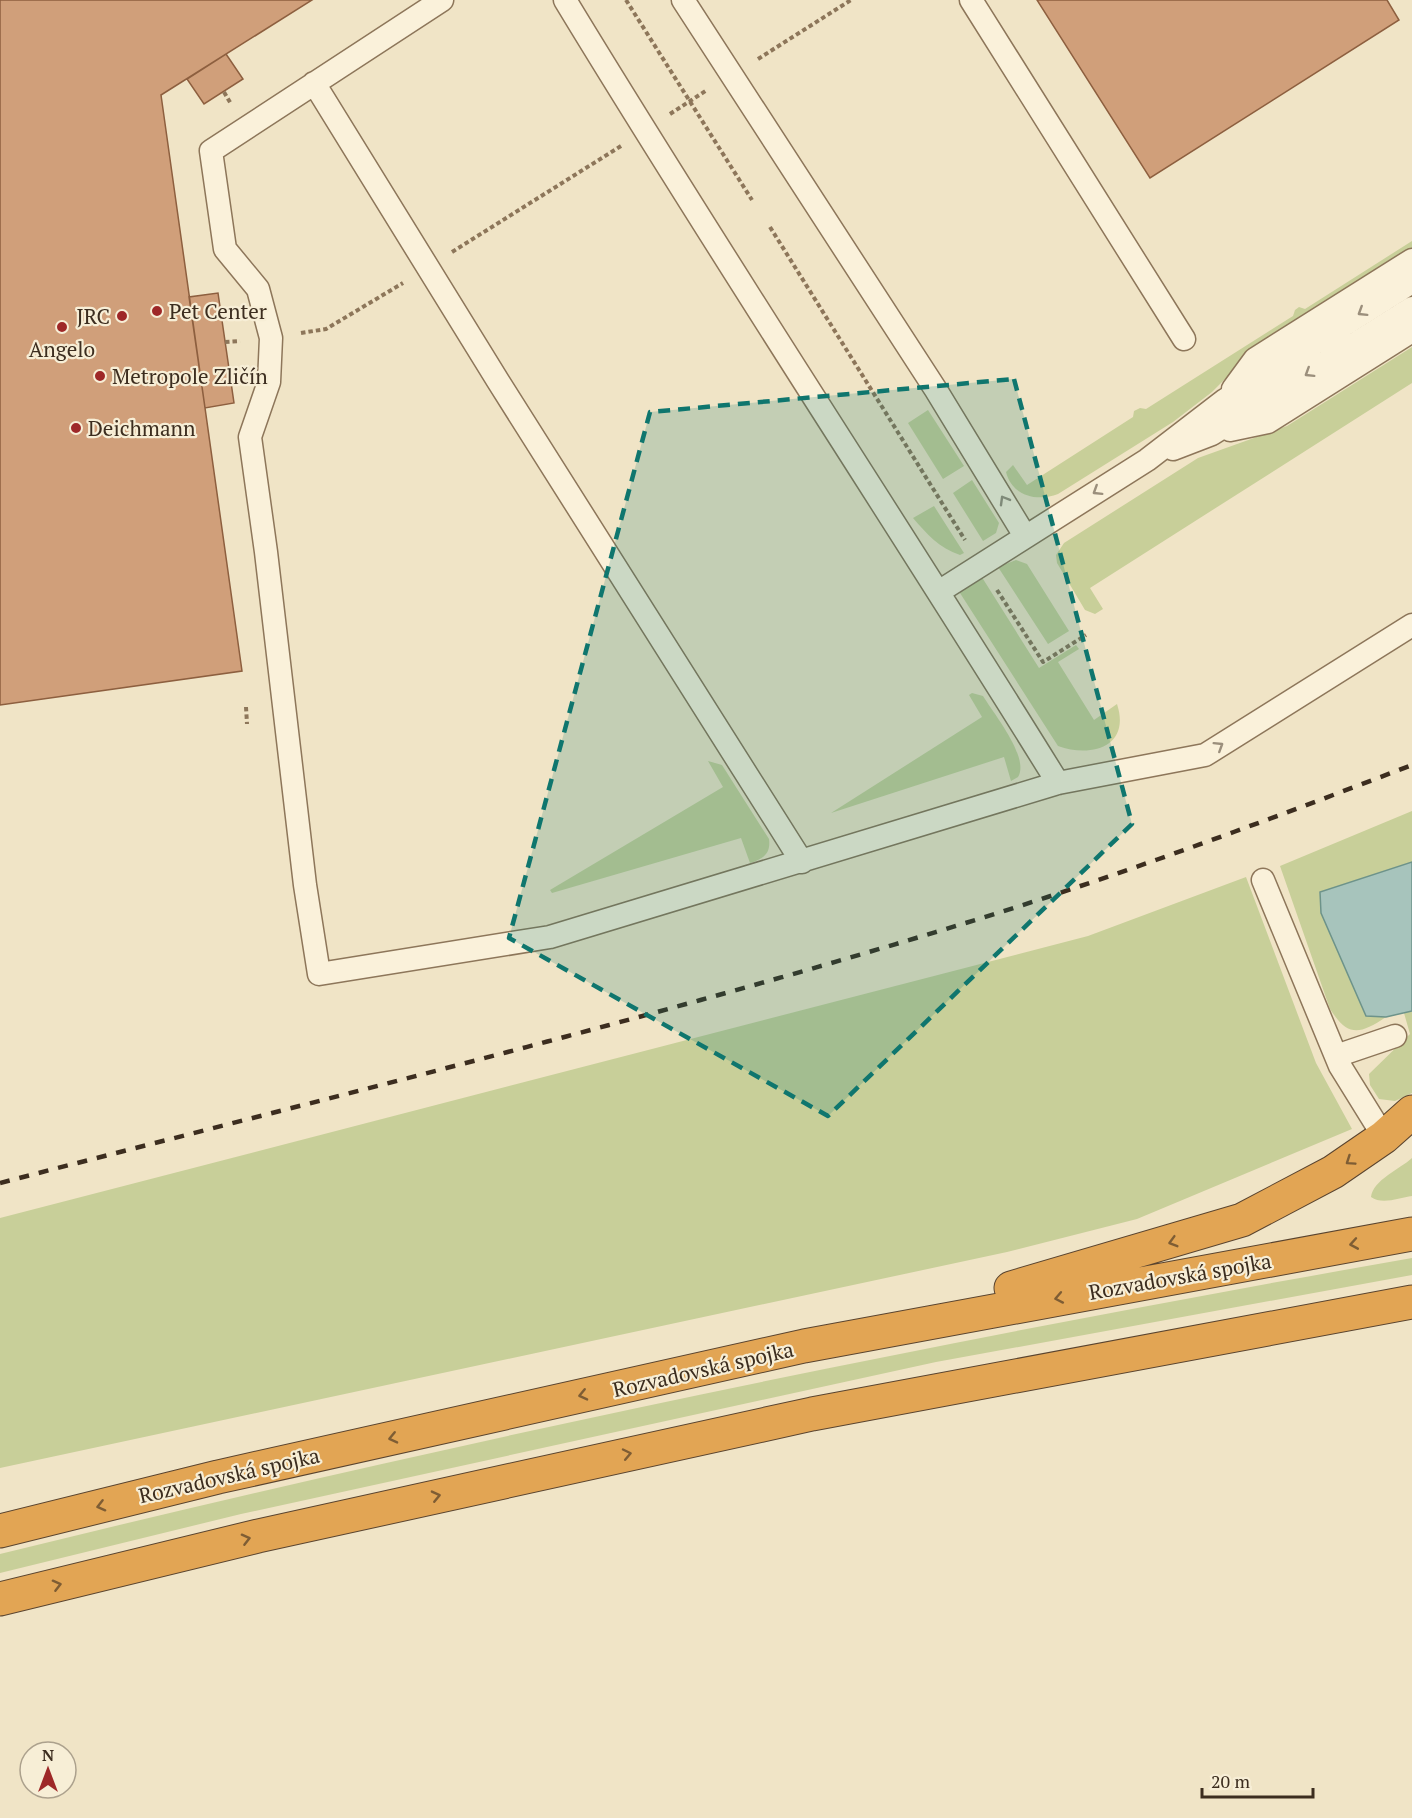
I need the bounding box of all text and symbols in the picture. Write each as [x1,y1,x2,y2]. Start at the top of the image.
place label: Pet Center [169,297,267,325]
place label: JRC [77,302,110,330]
marker: Pet Center [150,304,164,318]
one-way arrow [1358,305,1368,317]
marker: JRC [115,309,129,323]
marker: Angelo [55,320,69,334]
place label: Angelo [29,335,95,363]
place label: Metropole Zličín [112,362,268,390]
one-way arrow [1305,366,1315,378]
marker: Metropole Zličín [93,369,107,383]
place label: Deichmann [88,414,196,442]
marker: Deichmann [69,421,83,435]
one-way arrow [1093,483,1103,495]
one-way arrow [1000,496,1011,506]
one-way arrow [1212,742,1223,753]
one-way arrow [1345,1154,1356,1165]
one-way arrow [1168,1235,1179,1247]
one-way arrow [1350,1237,1360,1250]
street label: Rozvadovská spojka [1087,1246,1274,1306]
one-way arrow [1055,1291,1065,1304]
street label: Rozvadovská spojka [610,1334,797,1403]
one-way arrow [579,1388,589,1401]
one-way arrow [388,1431,398,1444]
street label: Rozvadovská spojka [136,1440,323,1509]
one-way arrow [622,1448,632,1461]
one-way arrow [431,1490,441,1503]
one-way arrow [96,1498,106,1511]
one-way arrow [241,1533,251,1546]
one-way arrow [52,1580,62,1593]
north arrow [18,1740,78,1800]
text: N [42,1744,54,1766]
scale bar [1202,1761,1313,1799]
text: 20 m [1211,1769,1251,1793]

